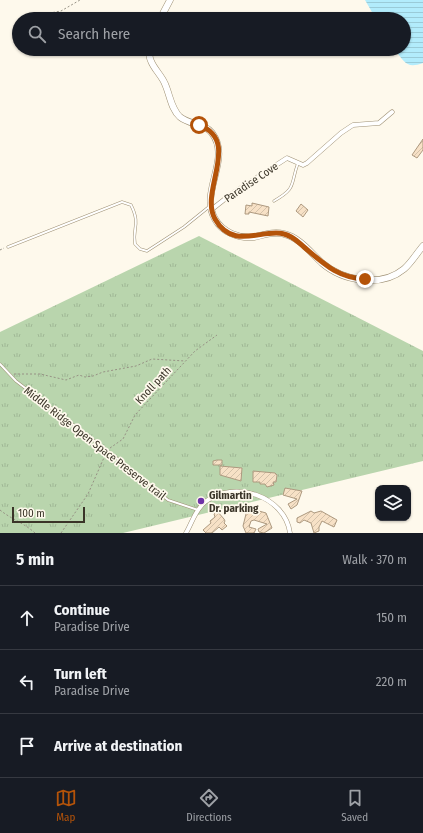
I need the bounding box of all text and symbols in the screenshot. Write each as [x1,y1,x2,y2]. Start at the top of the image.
search box [12,12,411,56]
icon: search [26,23,48,45]
text: Search here [58,25,130,43]
route start [190,116,208,134]
street label: Paradise Cove [222,160,281,205]
route end [356,270,374,288]
street label: Knoll path [133,364,174,407]
street label: Middle Ridge Open Space Preserve trail [21,384,168,503]
map controls [375,485,411,521]
button: layers [375,485,411,521]
place label: Gilmartin Dr. parking [209,489,259,515]
marker: Gilmartin Dr. parking [196,496,206,506]
scale bar [12,505,85,524]
text: 100 m [18,507,45,520]
text: 5 min [16,549,54,570]
text: Walk · 370 m [342,552,407,567]
text: Continue [54,601,110,619]
icon: ahead [16,607,38,629]
text: 150 m [376,610,407,625]
text: Paradise Drive [54,619,130,634]
text: Turn left [54,665,107,683]
icon: left [16,671,38,693]
text: 220 m [376,674,407,689]
text: Paradise Drive [54,683,130,698]
icon: arrive [16,735,38,757]
text: Arrive at destination [54,737,182,755]
tab: Map [55,787,77,824]
tab: Directions [186,787,232,824]
tab: Saved [341,787,368,824]

